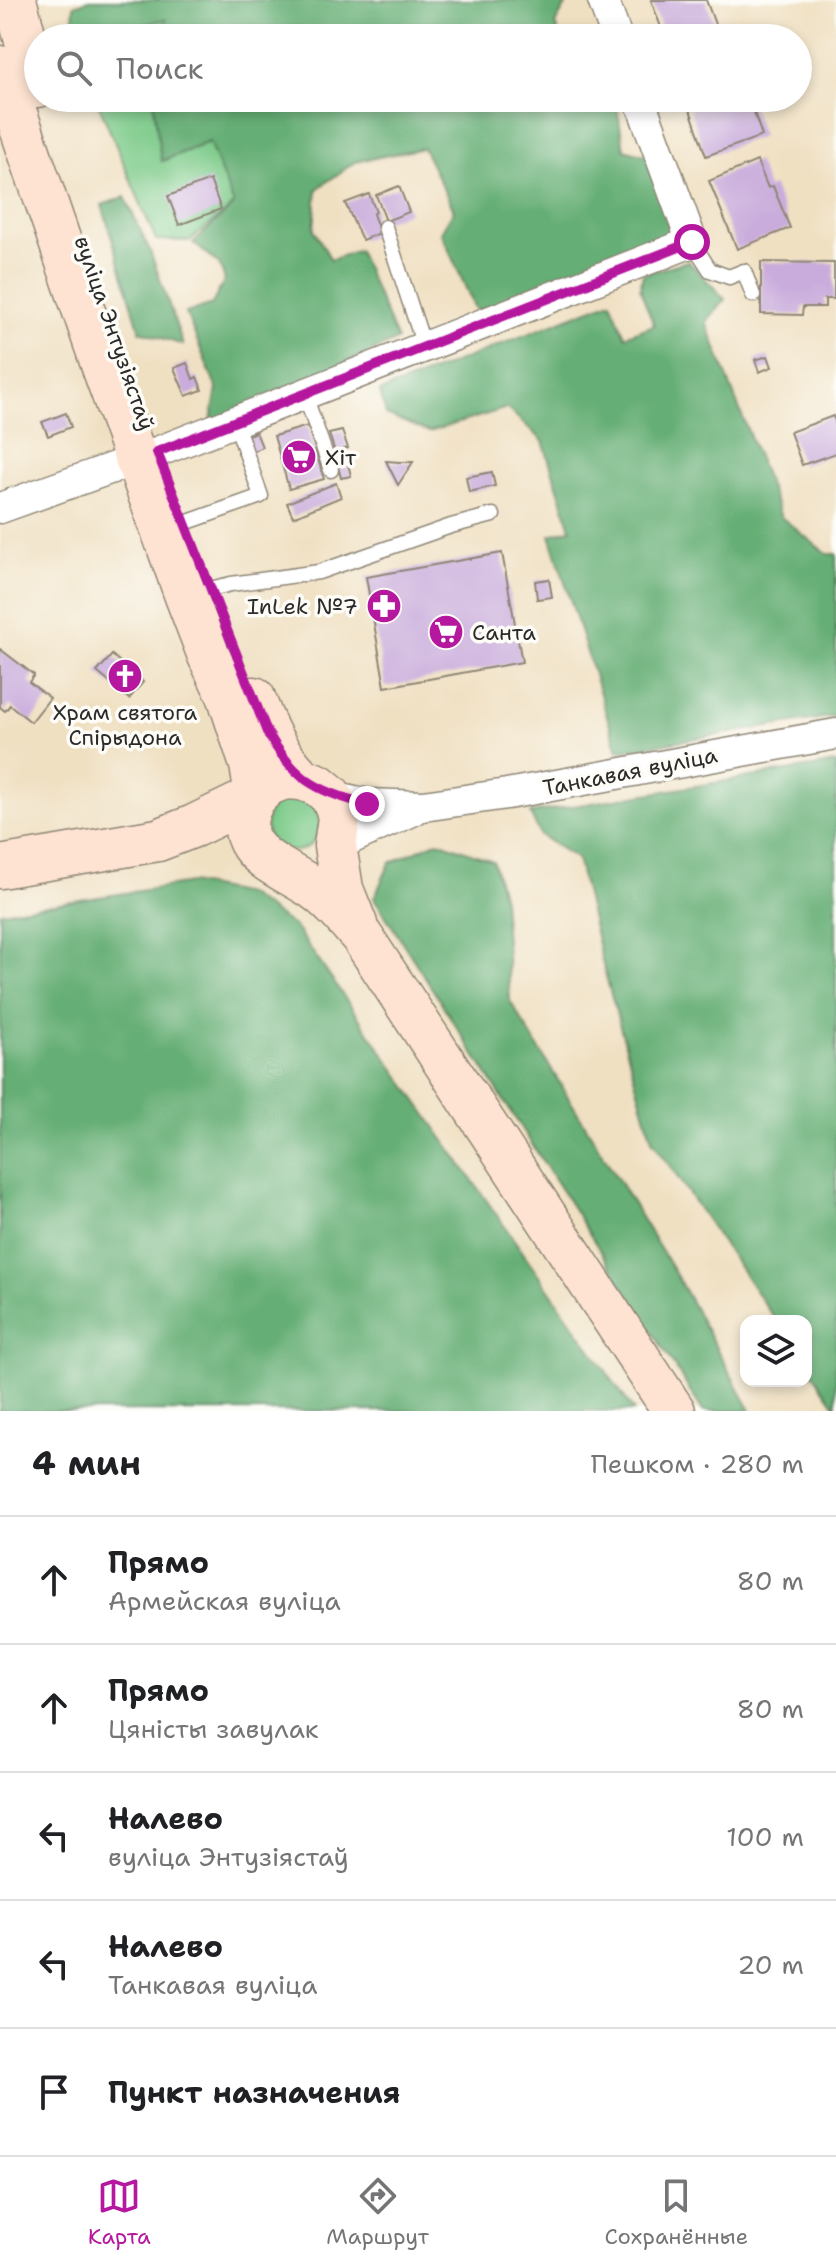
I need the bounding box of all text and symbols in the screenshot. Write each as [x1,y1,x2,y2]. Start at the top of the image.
search box [24,24,812,112]
icon: search [52,46,96,90]
text: Поиск [116,48,204,89]
route start [674,224,710,260]
street label: вуліца Энтузіястаў [68,232,161,434]
supermarket icon: Хіт [280,438,318,476]
place label: Хіт [325,443,357,472]
pharmacy icon: InLek №7 [365,587,403,625]
place label: InLek №7 [247,592,358,621]
supermarket icon: Санта [427,613,465,651]
place label: Санта [472,618,536,647]
church icon: Храм святога Спірыдона [106,657,144,695]
place label: Храм святога Спірыдона [53,698,198,752]
street label: Танкавая вуліца [540,740,720,803]
route end [349,786,385,822]
map controls [740,1315,812,1387]
button: layers [740,1315,812,1387]
text: 4 мин [32,1440,141,1486]
text: Пешком · 280 m [591,1446,804,1481]
text: Прямо [108,1542,209,1583]
icon: ahead [32,1558,76,1602]
text: 80 m [737,1563,804,1598]
text: Армейская вуліца [108,1583,341,1618]
text: Прямо [108,1670,209,1711]
icon: ahead [32,1686,76,1730]
text: 80 m [737,1691,804,1726]
text: Цяністы завулак [108,1711,319,1746]
text: Налево [108,1798,223,1839]
icon: left [32,1814,76,1858]
text: 100 m [726,1819,804,1854]
text: вуліца Энтузіястаў [108,1839,349,1874]
text: Налево [108,1926,223,1967]
icon: left [32,1942,76,1986]
text: 20 m [737,1947,804,1982]
text: Танкавая вуліца [108,1967,317,2002]
icon: arrive [32,2070,76,2114]
text: Пункт назначения [108,2072,400,2113]
tab: Карта [88,2174,151,2251]
tab: Маршрут [326,2174,429,2251]
tab: Сохранённые [605,2174,748,2251]

